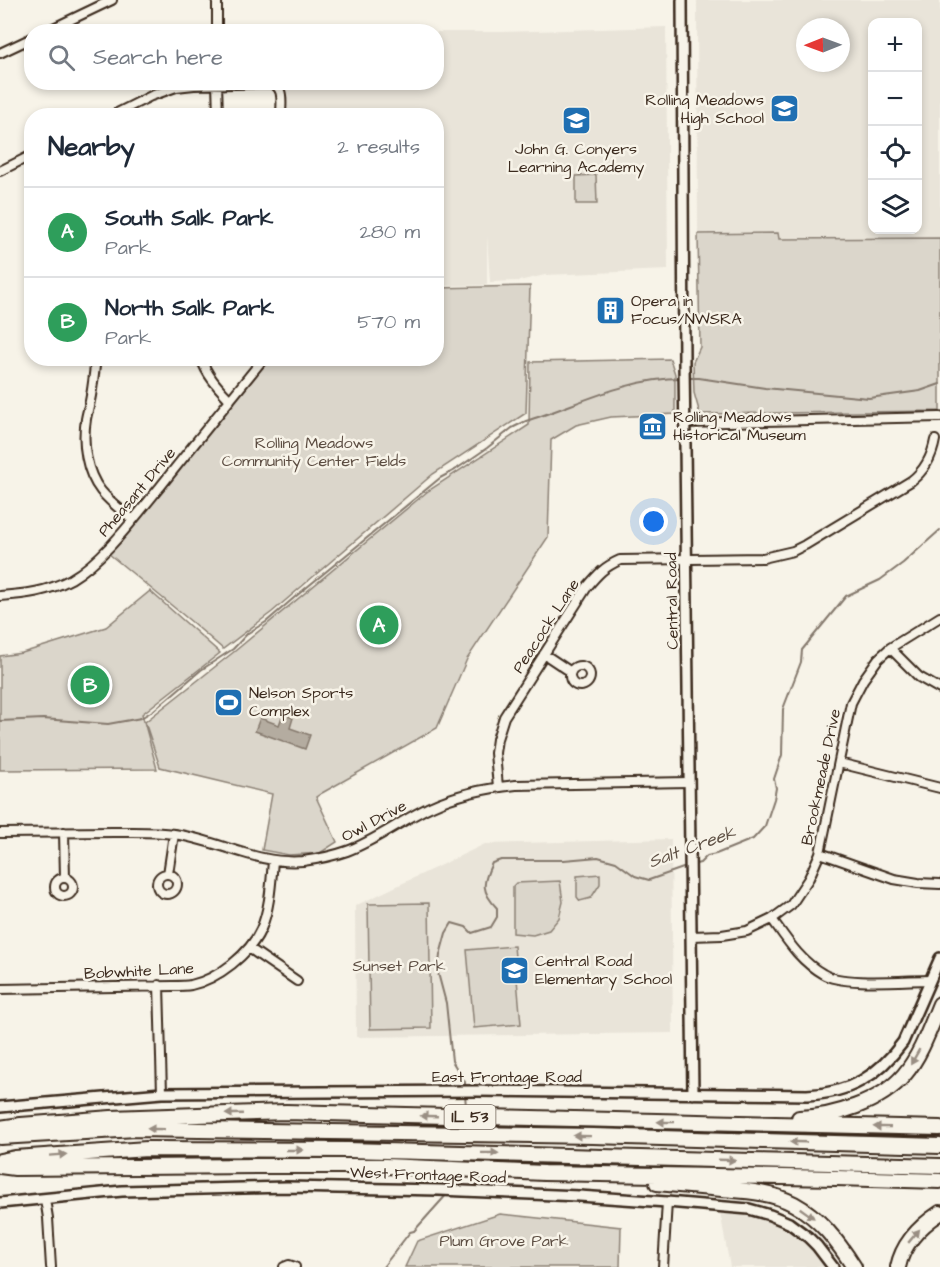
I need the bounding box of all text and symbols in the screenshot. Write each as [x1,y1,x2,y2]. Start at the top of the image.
north arrow [796,18,850,72]
map controls [868,18,922,234]
button: + [868,18,922,72]
search box [24,24,444,90]
icon: search [45,41,78,74]
text: Search here [93,42,223,73]
button: − [868,72,922,126]
place label: Rolling Meadows High School [645,89,764,130]
school or university icon: Rolling Meadows High School [769,93,801,125]
school or university icon: John G. Conyers Learning Academy [560,105,592,137]
button: locate [868,126,922,180]
text: Nearby [48,129,135,165]
text: 2 results [337,133,420,161]
place label: John G. Conyers Learning Academy [508,138,644,179]
button: layers [868,180,922,234]
text: South Salk Park [105,203,273,234]
text: A [61,218,74,246]
text: 280 m [359,218,420,246]
text: Park [105,234,151,262]
place label: Opera in Focus/NWSRA [631,290,742,330]
text: North Salk Park [105,293,274,324]
building icon: Opera in Focus/NWSRA [594,294,626,326]
text: B [60,308,75,336]
text: 570 m [357,308,420,336]
text: Park [105,324,151,352]
place label: Rolling Meadows Historical Museum [673,406,806,446]
museum icon: Rolling Meadows Historical Museum [636,410,668,442]
park label: Rolling Meadows Community Center Fields [222,432,406,473]
street label: Pheasant Drive [93,442,181,541]
your location [639,507,668,536]
street label: Central Road [660,552,684,650]
street label: Peacock Lane [507,574,585,677]
pin: A [360,602,398,648]
pin: B [70,662,110,708]
place label: Nelson Sports Complex [249,682,353,722]
sports icon: Nelson Sports Complex [212,686,244,718]
street label: Brookmeade Drive [796,706,846,847]
street label: Owl Drive [337,794,411,847]
water label: Salt Creek [645,819,740,874]
place label: Central Road Elementary School [535,950,672,991]
school or university icon: Central Road Elementary School [498,954,530,986]
park label: Sunset Park [353,955,446,977]
street label: Bobwhite Lane [83,957,195,985]
one-way arrow [910,1049,921,1065]
street label: East Frontage Road [432,1066,582,1089]
road number: IL 53 [444,1105,496,1129]
one-way arrow [224,1109,243,1119]
one-way arrow [419,1111,438,1121]
one-way arrow [656,1117,675,1127]
one-way arrow [872,1122,891,1132]
one-way arrow [146,1124,165,1134]
one-way arrow [572,1131,591,1141]
one-way arrow [788,1138,807,1147]
one-way arrow [285,1145,304,1155]
one-way arrow [480,1148,499,1158]
one-way arrow [49,1150,68,1160]
one-way arrow [717,1155,736,1165]
street label: West Frontage Road [350,1161,506,1190]
one-way arrow [799,1207,815,1219]
one-way arrow [907,1229,920,1244]
park label: Plum Grove Park [440,1230,569,1252]

